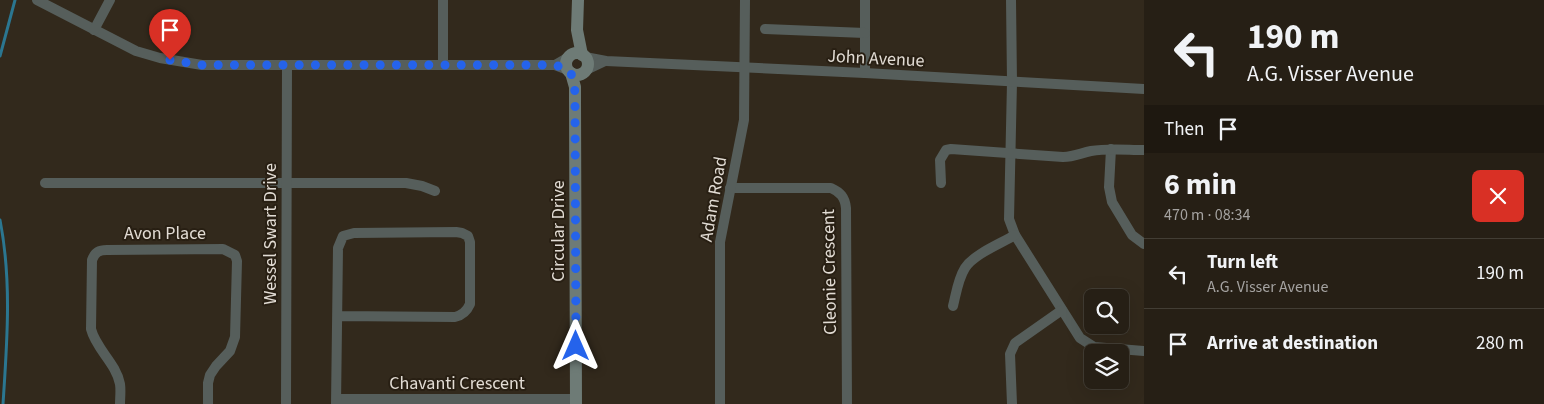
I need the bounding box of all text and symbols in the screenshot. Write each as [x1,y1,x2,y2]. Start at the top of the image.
pin [149,9,191,60]
text: 190 m [1247,12,1339,62]
icon: arrive [156,16,184,44]
icon: left [1164,20,1229,85]
street label: John Avenue [827,43,925,74]
text: A.G. Visser Avenue [1247,58,1414,90]
icon: arrive [1214,115,1242,143]
text: Then [1164,116,1204,143]
street label: Adam Road [694,155,733,244]
street label: Wessel Swart Drive [258,163,283,305]
text: 6 min [1164,163,1237,206]
button: close [1472,170,1524,222]
street label: Circular Drive [546,180,571,282]
text: 470 m · 08:34 [1164,204,1251,226]
street label: Cleonie Crescent [816,209,843,335]
street label: Avon Place [124,221,206,246]
text: Turn left [1207,249,1278,276]
icon: left [1164,260,1192,288]
text: 190 m [1476,260,1524,287]
text: A.G. Visser Avenue [1207,276,1328,298]
map controls [1084,289,1129,389]
button: search [1084,289,1129,334]
position arrow [549,319,601,371]
icon: arrive [1164,330,1192,358]
text: Arrive at destination [1207,330,1378,357]
text: 280 m [1476,330,1524,357]
button: layers [1084,344,1129,389]
street label: Chavanti Crescent [389,371,525,396]

